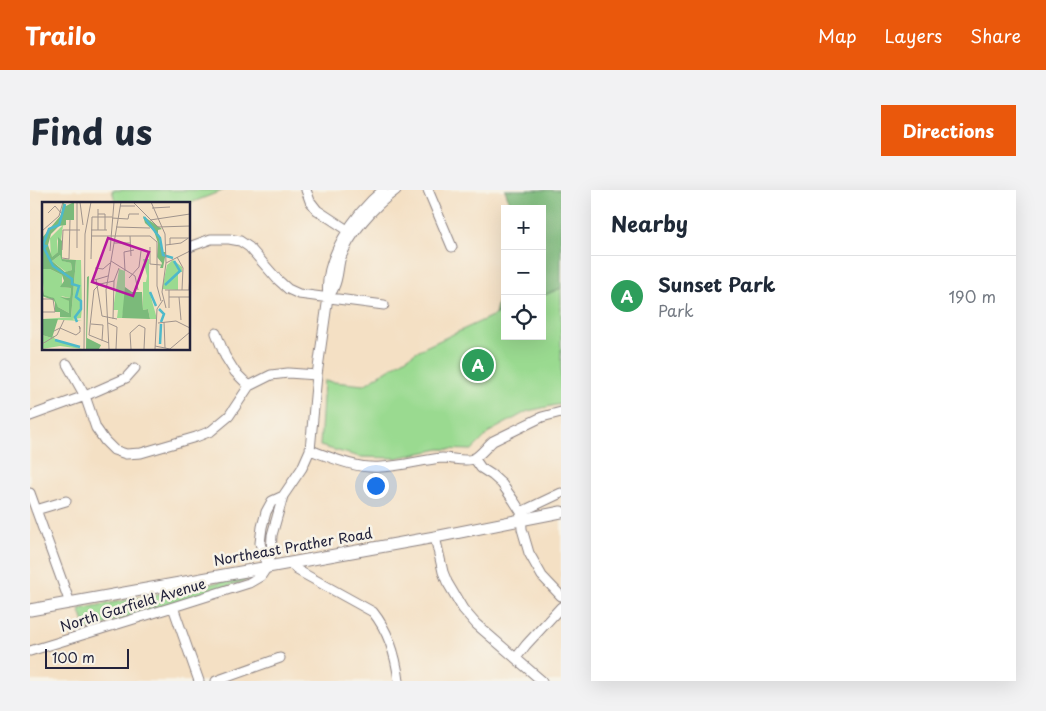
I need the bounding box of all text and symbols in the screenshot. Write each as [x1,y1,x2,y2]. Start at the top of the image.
text: Trailo [25,17,96,53]
text: Map [818,22,857,49]
text: Layers [885,22,942,49]
text: Share [970,22,1021,49]
text: Find us [30,104,152,157]
button: Directions [881,105,1016,156]
inset map [42,202,190,350]
map controls [501,205,546,340]
button: + [501,205,546,250]
text: Nearby [611,207,688,239]
button: − [501,250,546,295]
text: Sunset Park [658,270,776,298]
text: A [621,284,633,308]
text: 190 m [948,284,996,308]
button: locate [501,295,546,340]
text: Park [658,298,694,322]
pin: A [462,346,494,384]
your location [363,473,389,499]
street label: Northeast Prather Road [212,522,374,571]
street label: North Garfield Avenue [57,572,209,637]
scale bar [45,646,129,669]
text: 100 m [52,647,95,668]

